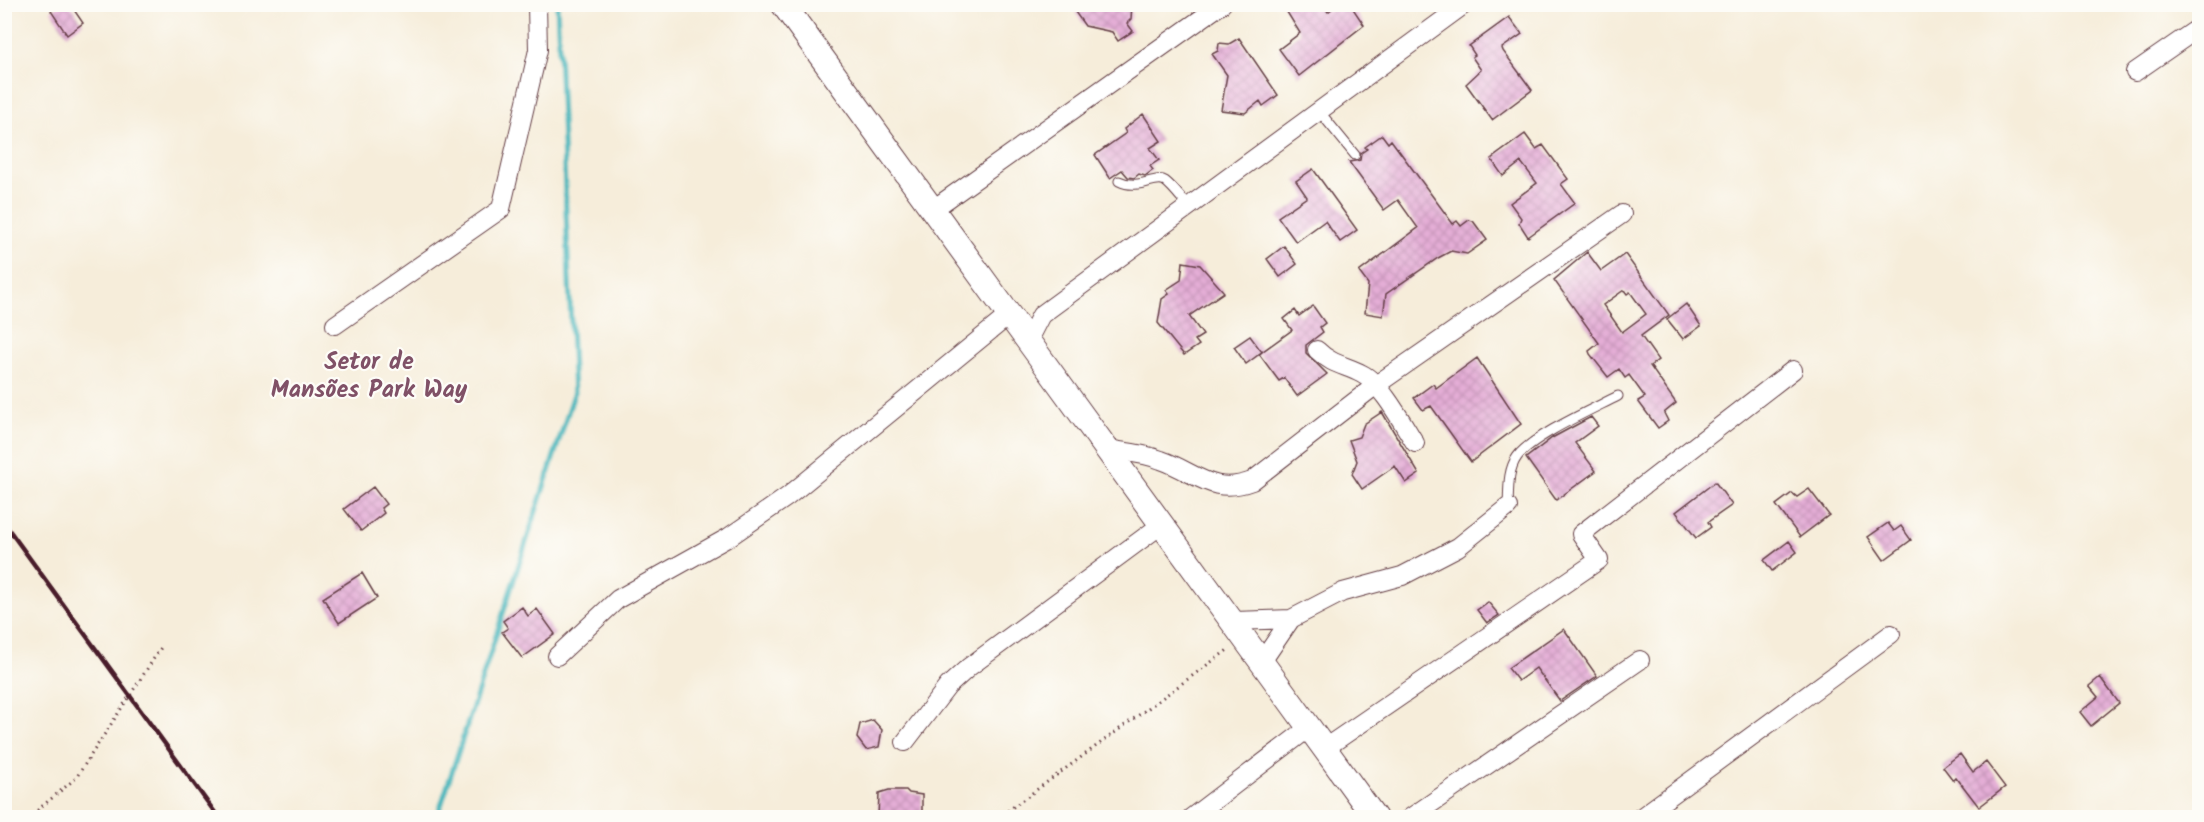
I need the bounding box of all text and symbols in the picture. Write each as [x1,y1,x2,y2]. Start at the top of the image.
district label: Setor de Mansões Park Way [271,343,468,410]

